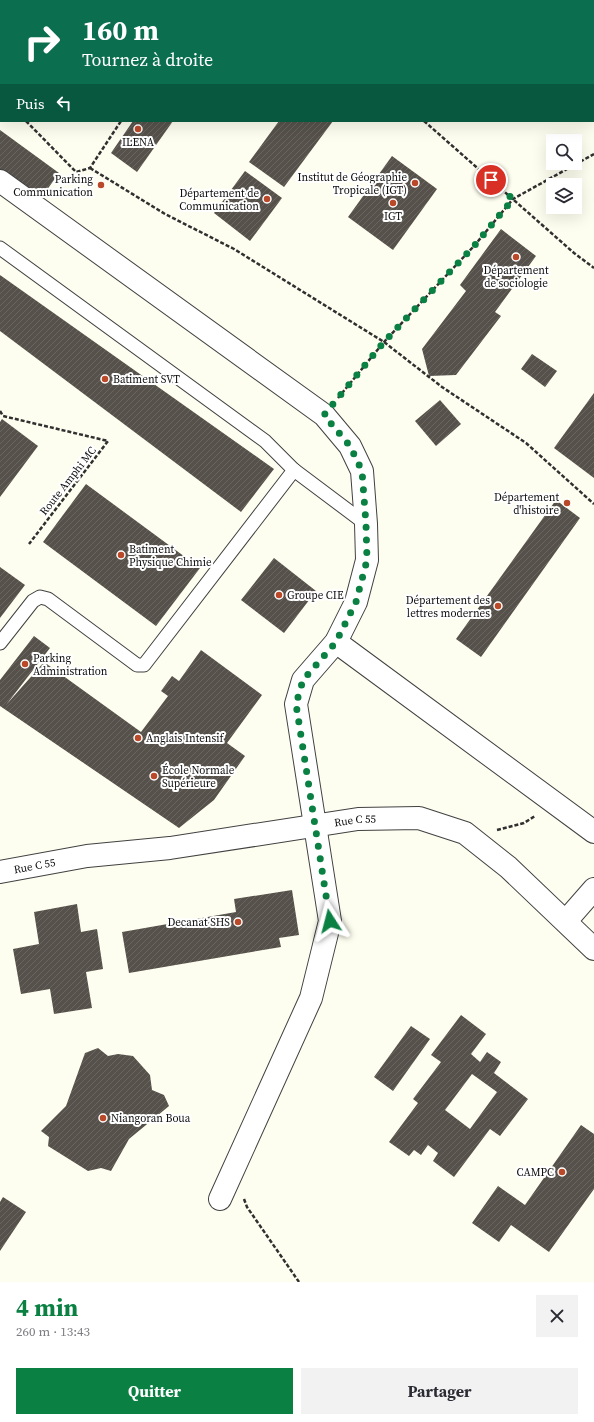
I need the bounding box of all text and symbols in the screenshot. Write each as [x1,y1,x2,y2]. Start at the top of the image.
text: 160 m [82,11,159,49]
icon: right [16,16,68,68]
text: Tournez à droite [82,47,213,72]
icon: left [53,92,75,114]
text: Puis [16,93,45,114]
marker: ILENA [133,124,143,134]
map controls [546,134,582,214]
button: search [546,134,582,170]
place label: ILENA [122,135,155,150]
pin [474,163,508,197]
icon: arrive [480,169,502,191]
place label: Institut de Géographie Tropicale (IGT) [298,170,407,198]
place label: Parking Communication [13,172,93,200]
marker: Institut de Géographie Tropicale (IGT) [410,178,420,188]
button: layers [546,178,582,214]
marker: Parking Communication [96,180,106,190]
place label: Département de Communication [179,186,259,214]
marker: Département de Communication [262,194,272,204]
marker: IGT [388,198,398,208]
place label: IGT [384,209,402,224]
marker: Département de sociologie [511,252,521,262]
place label: Département de sociologie [483,263,549,291]
place label: Batiment SVT [113,372,180,387]
marker: Batiment SVT [100,374,110,384]
street label: Route Amphi MC [36,443,100,519]
place label: Département d'histoire [494,490,559,518]
marker: Département d'histoire [562,498,572,508]
place label: Batiment Physique Chimie [129,542,212,570]
marker: Batiment Physique Chimie [116,550,126,560]
place label: Groupe CIE [287,588,344,603]
marker: Groupe CIE [274,590,284,600]
place label: Département des lettres modernes [406,593,490,621]
marker: Département des lettres modernes [493,601,503,611]
place label: Parking Administration [33,651,108,679]
marker: Parking Administration [20,659,30,669]
place label: Anglais Intensif [146,731,225,746]
marker: Anglais Intensif [133,733,143,743]
place label: École Normale Supérieure [162,763,235,791]
marker: École Normale Supérieure [149,771,159,781]
street label: Rue C 55 [333,811,377,830]
street label: Rue C 55 [12,854,57,877]
position arrow [309,900,351,942]
place label: Decanat SHS [167,915,230,930]
marker: Decanat SHS [233,917,243,927]
place label: Niangoran Boua [111,1111,191,1126]
marker: Niangoran Boua [98,1113,108,1123]
place label: CAMPC [517,1165,554,1180]
marker: CAMPC [557,1167,567,1177]
text: 4 min [16,1291,78,1324]
button: close [536,1295,578,1337]
text: 260 m · 13:43 [16,1323,90,1340]
button: Quitter [16,1368,293,1414]
button: Partager [301,1368,578,1414]

